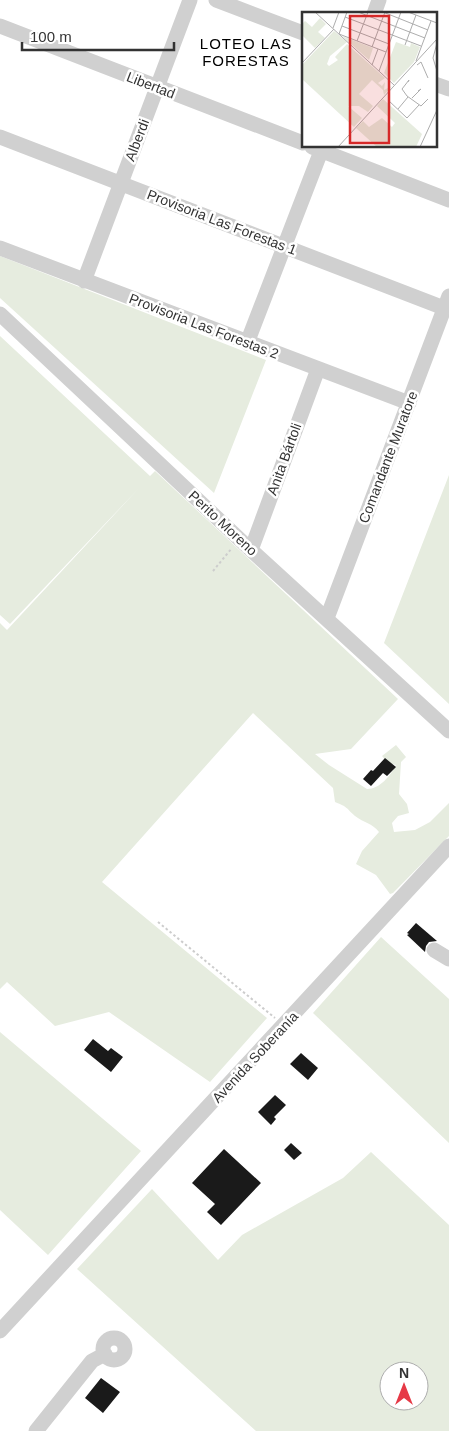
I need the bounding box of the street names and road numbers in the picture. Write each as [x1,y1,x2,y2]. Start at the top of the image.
street label: Libertad [125,68,177,102]
street label: Alberdi [122,117,152,163]
street label: Provisoria Las Forestas 1 [145,186,299,258]
street label: Provisoria Las Forestas 2 [127,290,281,362]
street label: Comandante Muratore [355,389,421,525]
street label: Anita Bártoli [264,421,304,497]
street label: Perito Moreno [185,487,261,559]
street label: Avenida Soberanía [209,1008,302,1106]

